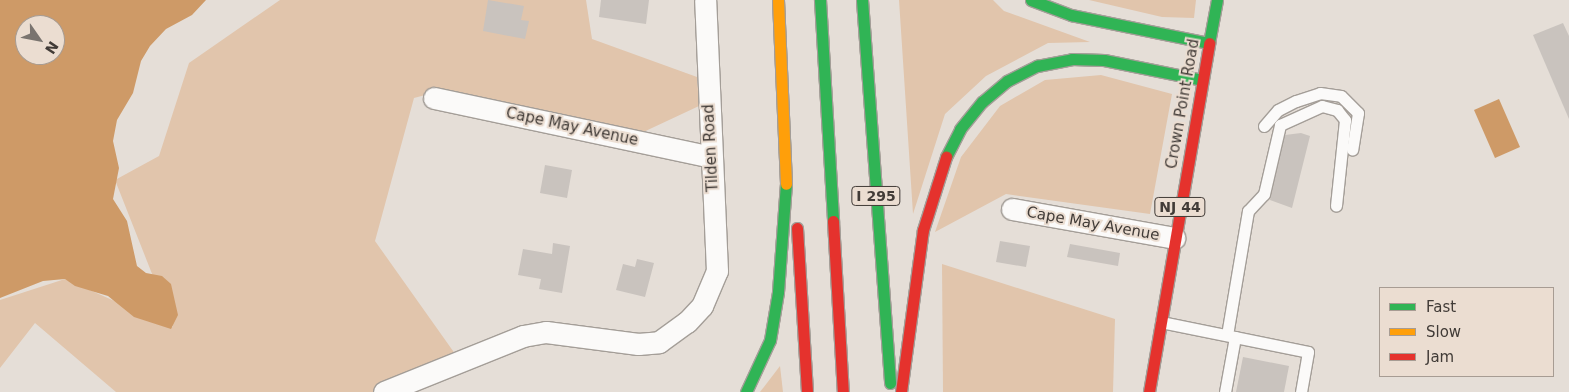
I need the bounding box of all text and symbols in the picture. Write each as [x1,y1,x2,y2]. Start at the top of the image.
north arrow [15,15,65,65]
text: N [42,38,62,57]
street label: Crown Point Road [1163,38,1203,170]
street label: Cape May Avenue [504,104,640,150]
street label: Tilden Road [700,104,722,192]
road number: I 295 [851,185,901,208]
road number: NJ 44 [1154,196,1206,218]
street label: Cape May Avenue [1025,203,1161,245]
legend [1379,287,1554,377]
text: Fast [1426,298,1456,316]
text: Slow [1426,323,1461,341]
text: Jam [1426,348,1454,366]

